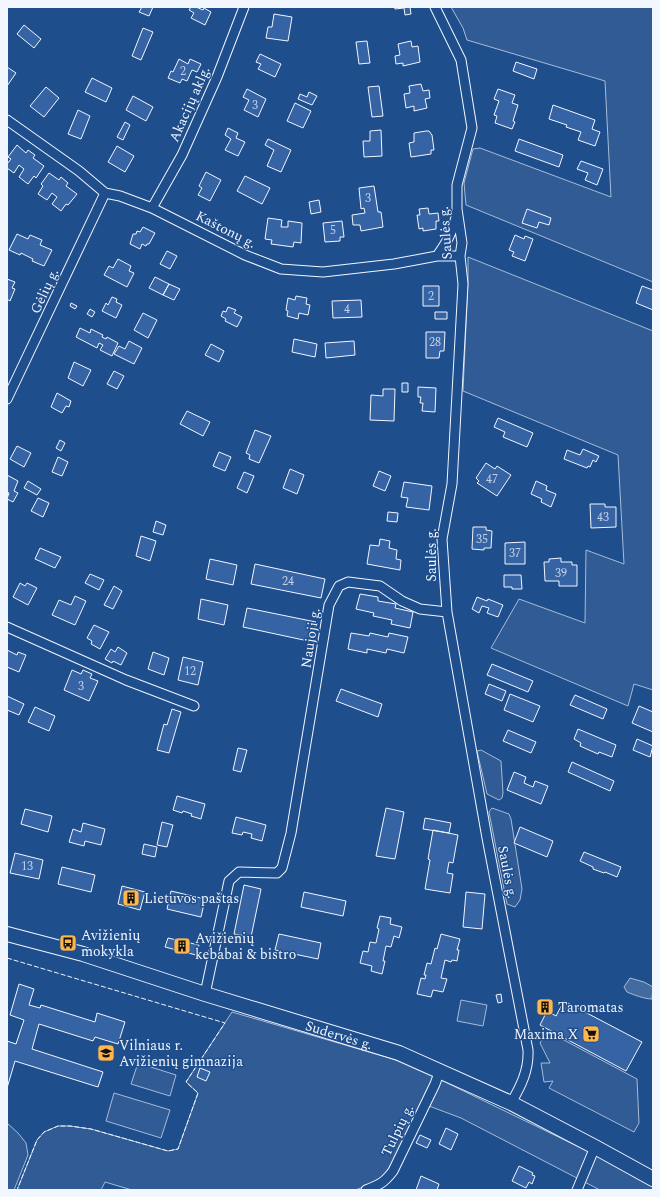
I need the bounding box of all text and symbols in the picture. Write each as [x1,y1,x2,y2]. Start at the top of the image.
house number: 2 [180,62,186,81]
street label: Akacijų aklg. [163,63,215,145]
house number: 3 [252,96,258,115]
house number: 3 [365,189,371,208]
street label: Kaštonų g. [192,205,260,254]
street label: Saulės g. [433,206,458,260]
house number: 5 [330,221,336,240]
street label: Gėlių g. [25,265,64,317]
house number: 2 [428,287,434,306]
house number: 4 [344,300,350,319]
house number: 28 [429,333,441,352]
house number: 47 [486,470,498,489]
house number: 43 [597,508,609,527]
street label: Saulės g. [421,528,442,582]
house number: 35 [476,530,488,549]
house number: 37 [509,544,521,563]
house number: 39 [555,564,567,583]
house number: 24 [282,572,294,591]
street label: Naujoji g. [295,607,326,670]
house number: 12 [184,662,196,681]
house number: 3 [78,677,84,696]
street label: Saulės g. [492,844,523,900]
house number: 13 [21,857,33,876]
building icon: Lietuvos paštas [121,888,141,908]
place label: Lietuvos paštas [144,888,239,909]
place label: Avižienių mokykla [81,925,140,962]
place label: Avižienių kebabai & bistro [195,928,296,965]
bus stop icon: Avižienių mokykla [58,933,78,953]
building icon: Avižienių kebabai & bistro [172,936,192,956]
building icon: Taromatas [535,997,555,1017]
place label: Taromatas [558,997,624,1018]
street label: Sudervės g. [303,1015,375,1055]
place label: Maxima X [514,1024,578,1045]
supermarket icon: Maxima X [581,1024,601,1044]
place label: Vilniaus r. Avižienių gimnazija [119,1035,243,1072]
school or university icon: Vilniaus r. Avižienių gimnazija [96,1043,116,1063]
street label: Tulpių g. [376,1101,419,1160]

